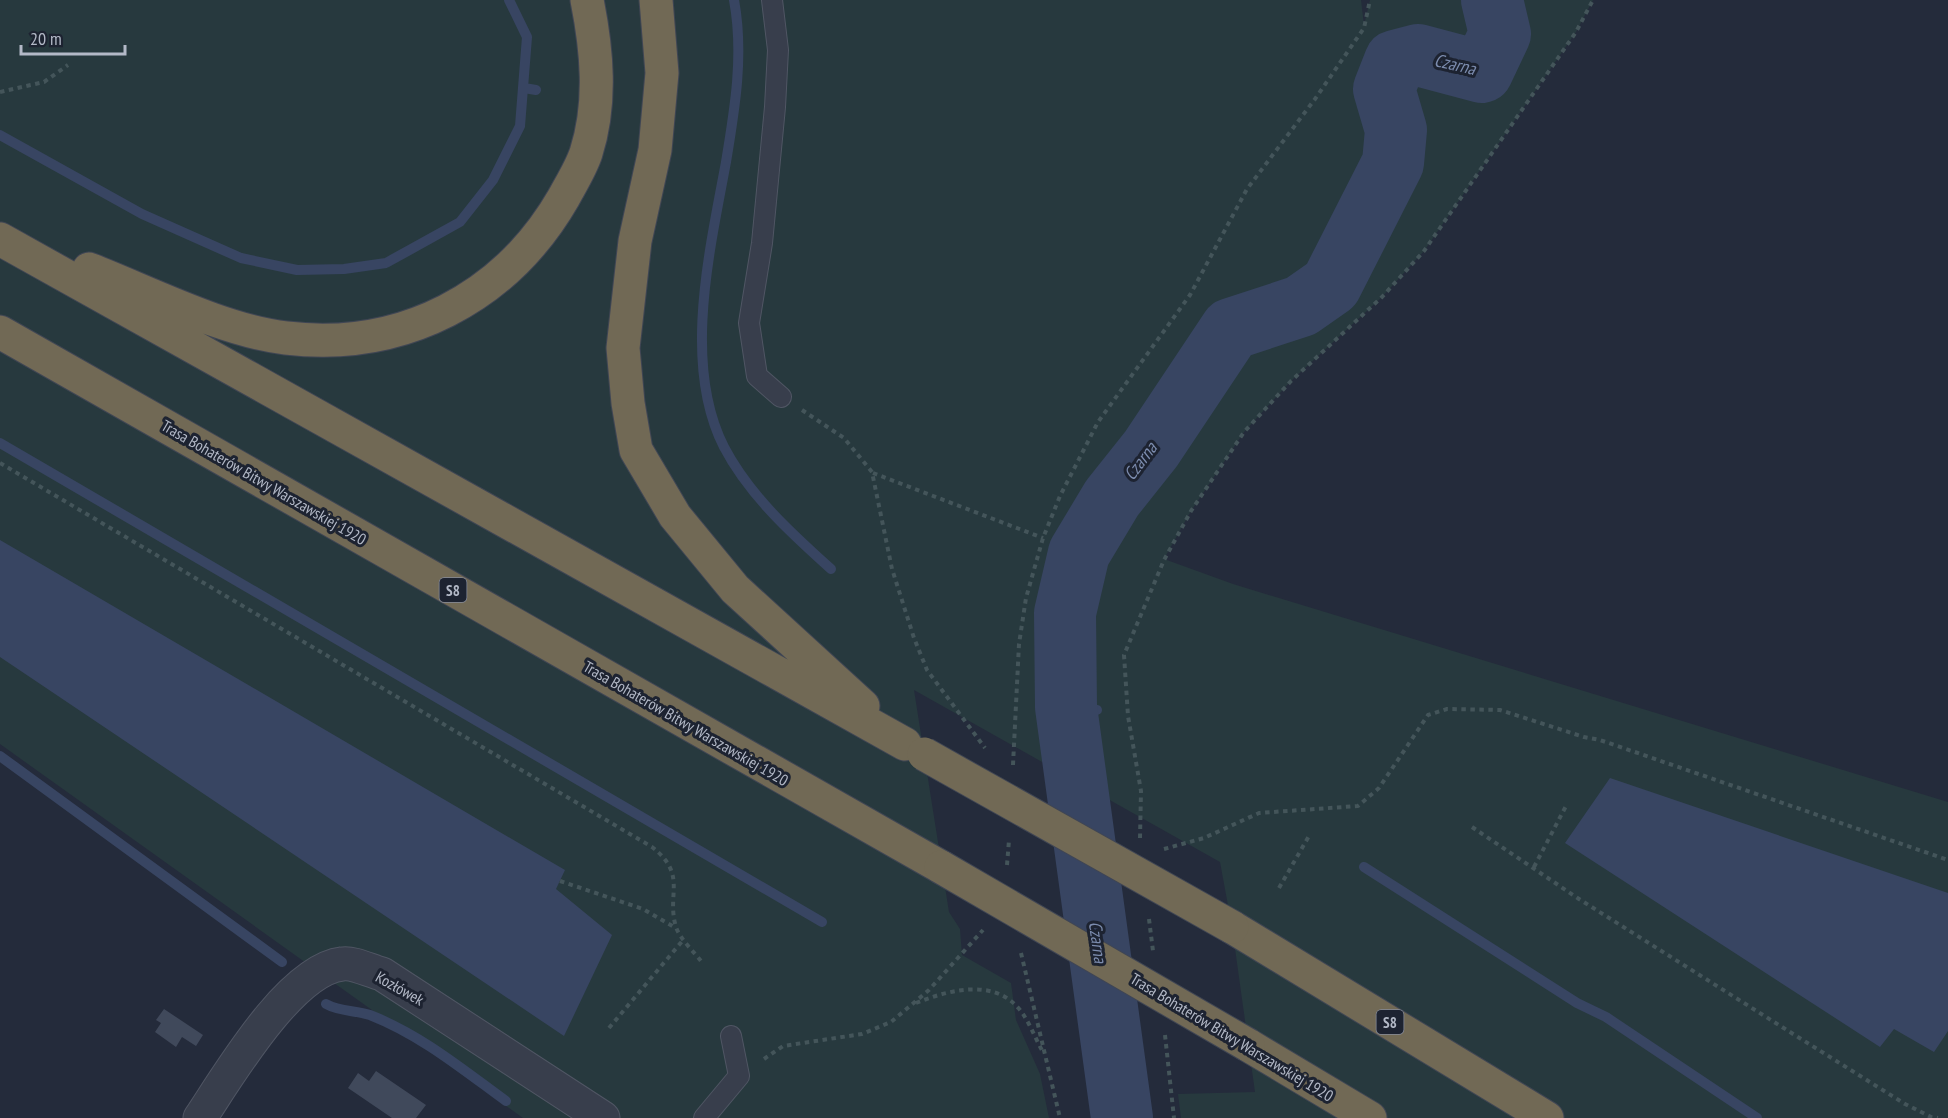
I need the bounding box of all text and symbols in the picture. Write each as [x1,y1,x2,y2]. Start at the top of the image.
scale bar [21,18,124,56]
text: 20 m [30,27,62,50]
water label: Czarna [1432,48,1479,80]
street label: Trasa Bohaterów Bitwy Warszawskiej 1920 [158,415,370,549]
water label: Czarna [1118,437,1162,485]
road number: S8 [440,578,466,602]
street label: Trasa Bohaterów Bitwy Warszawskiej 1920 [580,656,792,790]
water label: Czarna [1084,920,1112,965]
street label: Kozłówek [372,967,428,1010]
street label: Trasa Bohaterów Bitwy Warszawskiej 1920 [1127,968,1337,1106]
road number: S8 [1376,1010,1404,1034]

